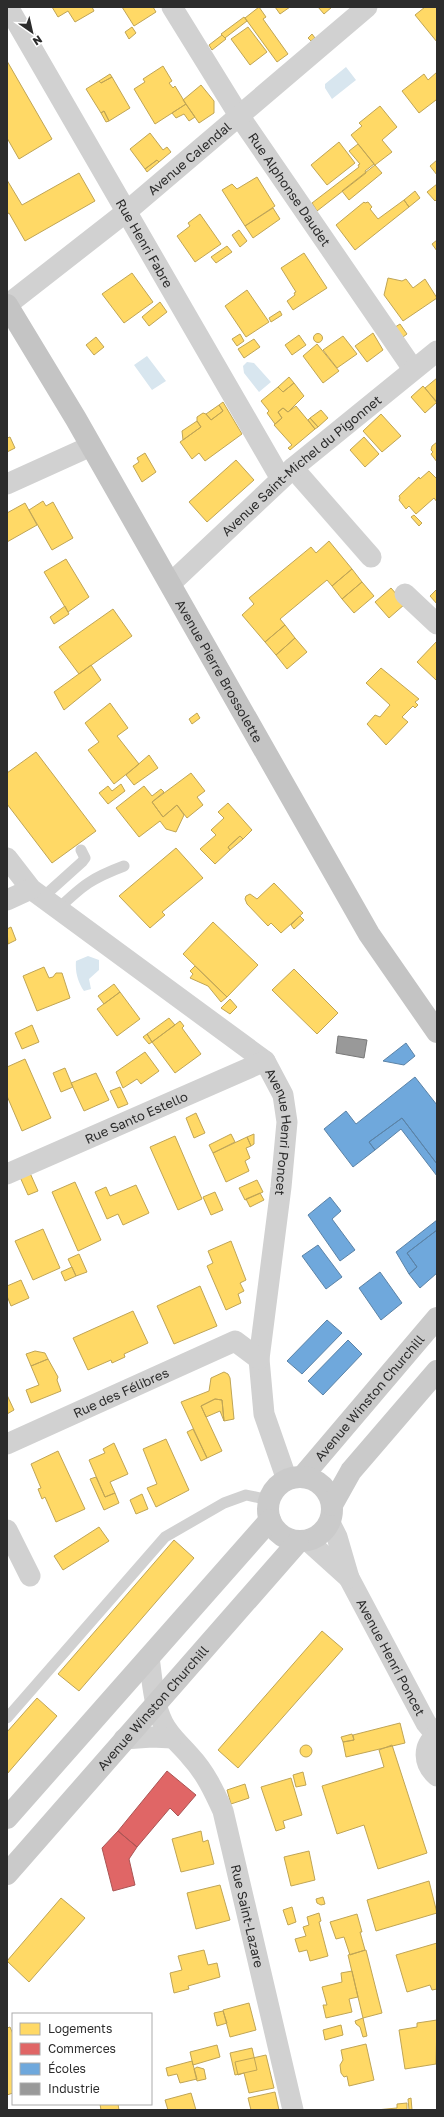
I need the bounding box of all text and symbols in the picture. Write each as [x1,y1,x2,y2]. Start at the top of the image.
north arrow [12,12,52,52]
text: N [31,33,45,48]
street label: Avenue Calendal [144,118,234,198]
street label: Rue Alphonse Daudet [245,129,334,249]
street label: Rue Henri Fabre [113,196,177,291]
street label: Avenue Saint-Michel du Pigonnet [218,392,384,539]
street label: Avenue Pierre Brossolette [172,596,266,745]
street label: Avenue Henri Poncet [262,1065,295,1197]
street label: Rue Santo Estello [82,1088,190,1147]
street label: Avenue Winston Churchill [311,1331,427,1464]
street label: Rue des Félibres [71,1364,171,1421]
street label: Avenue Henri Poncet [353,1596,429,1719]
street label: Avenue Winston Churchill [94,1642,212,1774]
street label: Rue Saint-Lazare [228,1863,267,1969]
legend [12,2013,152,2105]
text: Logements [48,2021,112,2036]
text: Commerces [48,2041,116,2056]
text: Écoles [48,2061,86,2076]
text: Industrie [48,2081,100,2096]

